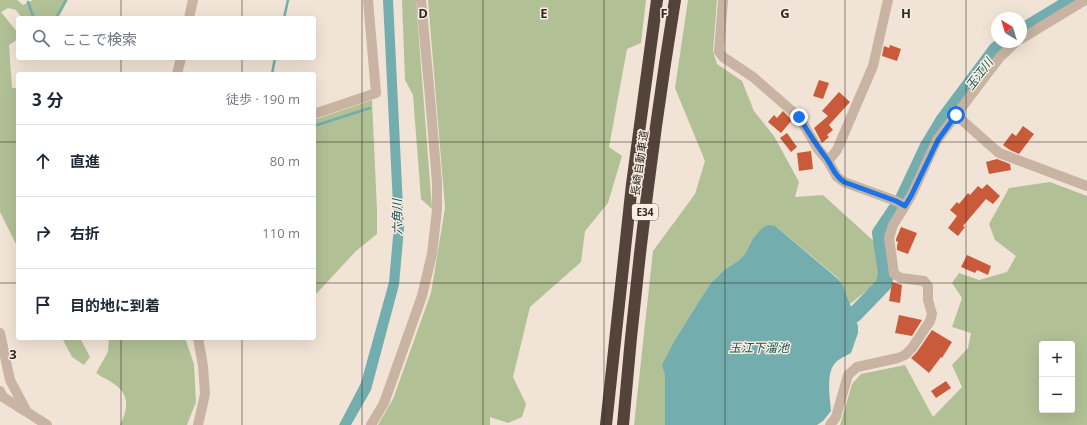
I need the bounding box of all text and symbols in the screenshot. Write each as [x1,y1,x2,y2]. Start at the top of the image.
text: D [418,4,428,22]
text: E [540,4,548,22]
text: F [660,4,668,22]
text: G [780,4,790,22]
text: H [901,4,911,22]
north arrow [991,12,1027,48]
search box [16,16,316,60]
icon: search [30,27,52,49]
text: ここで検索 [62,29,137,49]
water label: 玉江川 [961,53,998,93]
text: 3 分 [32,88,63,111]
text: 徒歩 · 190 m [226,90,300,108]
route start [947,106,965,124]
route end [790,108,808,126]
street label: 長崎自動車道 [627,129,651,197]
icon: ahead [32,150,54,172]
text: 直進 [70,151,100,171]
text: 80 m [270,152,300,170]
water label: 六角川 [388,197,406,235]
road number: E34 [632,204,658,220]
icon: right [32,222,54,244]
text: 右折 [70,223,100,243]
text: 110 m [262,224,300,242]
icon: arrive [32,294,54,316]
text: 目的地に到着 [70,295,160,315]
water label: 玉江下溜池 [729,339,790,356]
map controls [1039,341,1075,413]
button: + [1039,341,1075,377]
text: 3 [9,345,17,363]
button: − [1039,377,1075,413]

